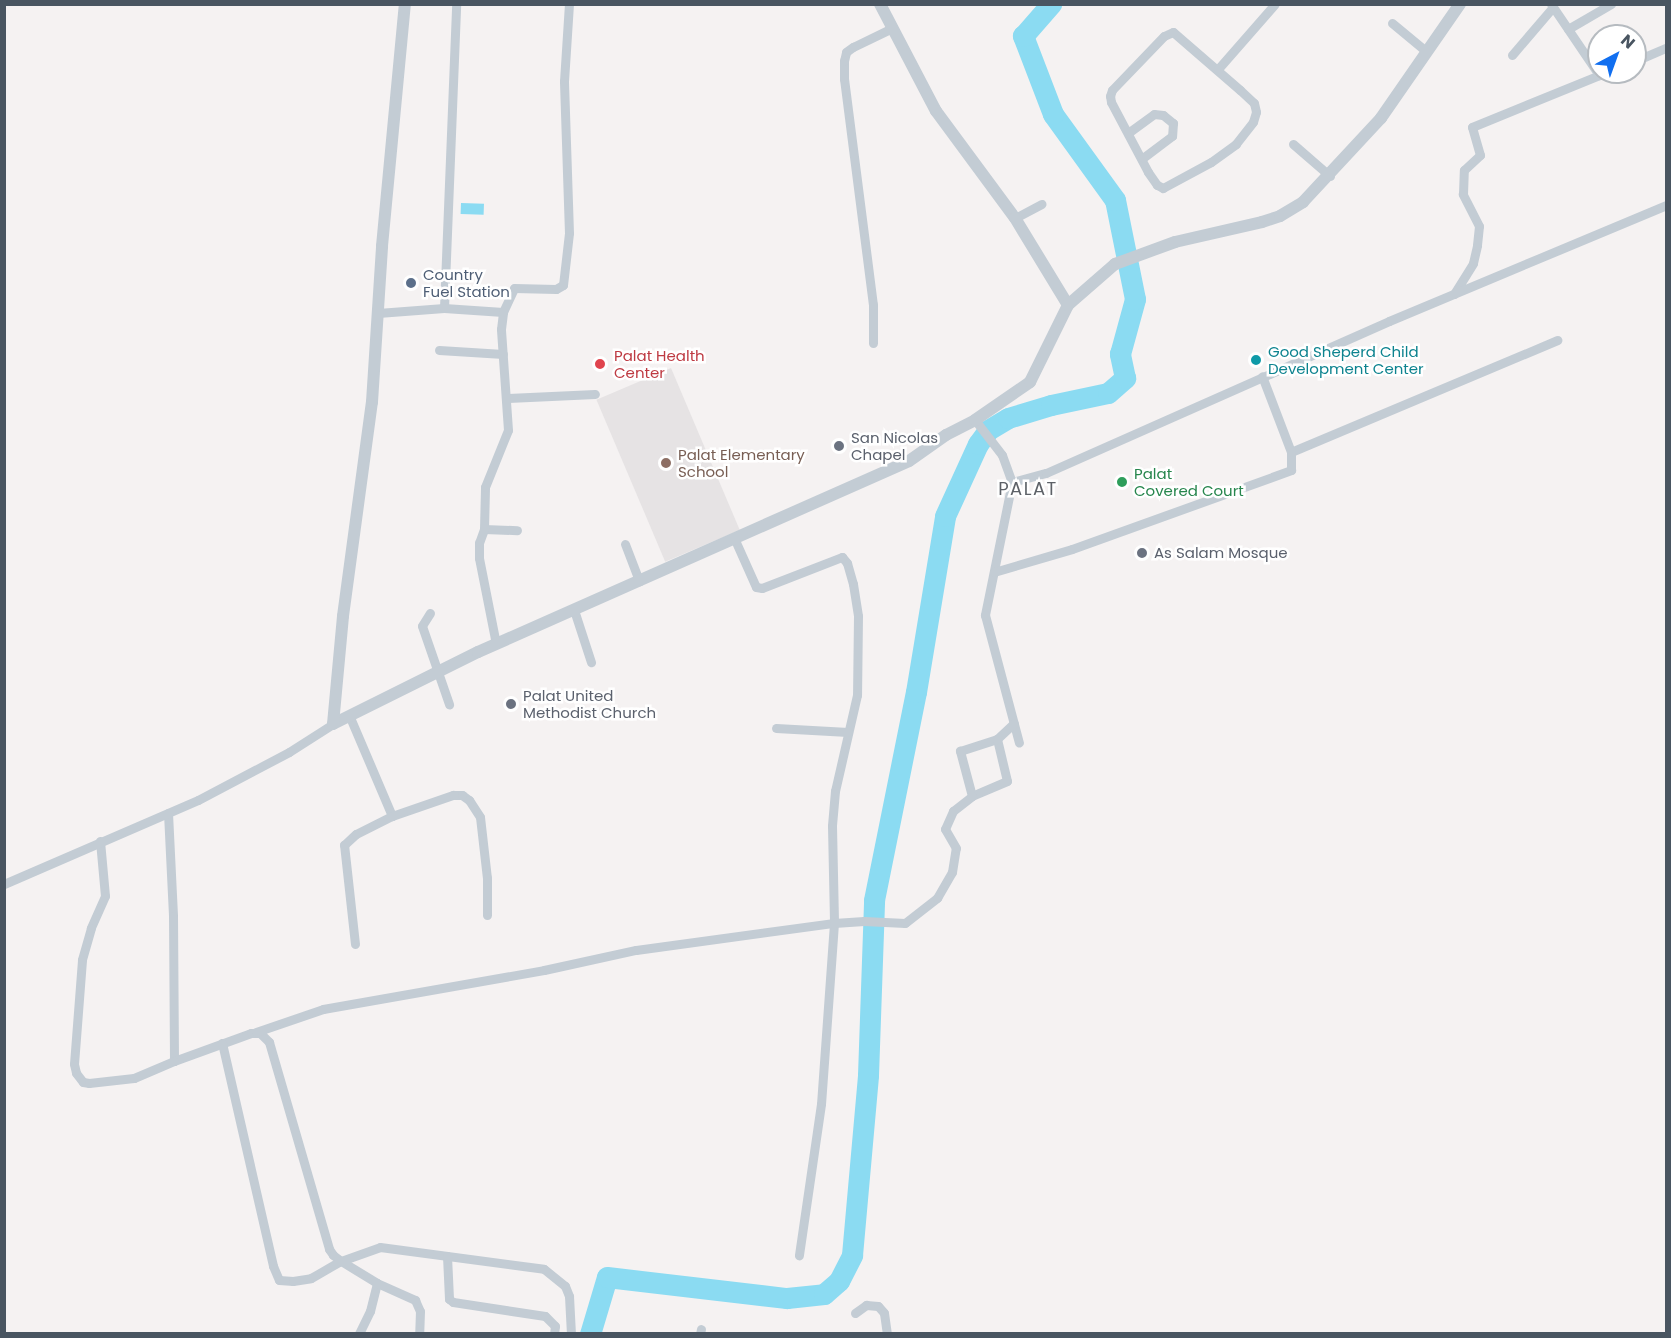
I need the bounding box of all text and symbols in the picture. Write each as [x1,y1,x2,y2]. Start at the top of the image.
north arrow [1587,24,1647,84]
text: N [1616,29,1640,54]
place label: Country Fuel Station [423,265,510,300]
marker: Country Fuel Station [404,276,418,290]
place label: Good Sheperd Child Development Center [1268,342,1424,377]
place label: Palat Health Center [614,346,705,381]
marker: Good Sheperd Child Development Center [1249,353,1263,367]
marker: Palat Health Center [591,355,609,373]
place label: San Nicolas Chapel [851,428,938,463]
marker: San Nicolas Chapel [832,439,846,453]
place label: Palat Elementary School [678,445,805,480]
marker: Palat Elementary School [659,456,673,470]
place label: Palat Covered Court [1134,464,1244,499]
marker: Palat Covered Court [1115,475,1129,489]
district label: PALAT [998,478,1058,500]
place label: As Salam Mosque [1154,544,1288,562]
marker: As Salam Mosque [1135,546,1149,560]
place label: Palat United Methodist Church [523,686,656,721]
marker: Palat United Methodist Church [504,697,518,711]

